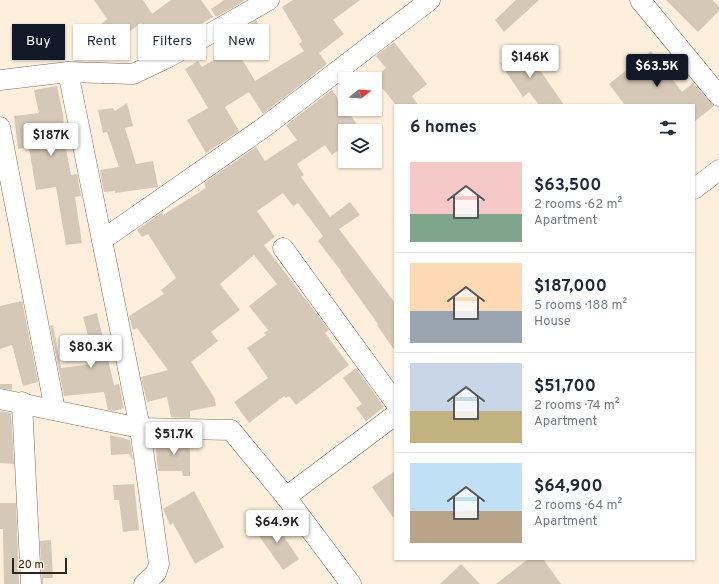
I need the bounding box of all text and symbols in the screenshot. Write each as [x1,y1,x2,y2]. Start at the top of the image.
chip: Buy [12,24,65,60]
chip: Rent [73,24,130,60]
chip: Filters [138,24,206,60]
chip: New [214,24,269,60]
pin: $146K [502,45,558,79]
text: $146K [511,50,549,66]
pin: $63.5K [624,54,690,88]
text: $63.5K [635,59,679,75]
north arrow [338,72,382,116]
map controls [338,72,382,168]
text: 6 homes [410,117,477,139]
icon: filters [657,117,679,139]
pin: $187K [23,123,79,157]
button: layers [338,124,382,168]
text: $187K [32,128,70,144]
text: $63,500 [534,175,602,197]
icon: home [442,178,490,226]
text: 2 rooms · 62 m² [534,197,622,213]
text: Apartment [534,213,597,229]
text: $187,000 [534,276,607,298]
icon: home [442,279,490,327]
text: 5 rooms · 188 m² [534,298,627,314]
text: House [534,314,571,330]
pin: $80.3K [58,335,124,369]
text: $80.3K [69,340,113,356]
text: $51,700 [534,376,596,398]
icon: home [442,379,490,427]
text: 2 rooms · 74 m² [534,398,619,414]
text: Apartment [534,414,597,430]
pin: $51.7K [141,422,207,456]
text: $51.7K [154,427,194,443]
text: $64,900 [534,476,603,498]
icon: home [442,479,490,527]
text: 2 rooms · 64 m² [534,498,622,514]
pin: $64.9K [244,510,310,544]
text: Apartment [534,514,597,530]
text: $64.9K [255,515,299,531]
scale bar [12,556,67,575]
text: 20 m [18,558,44,572]

